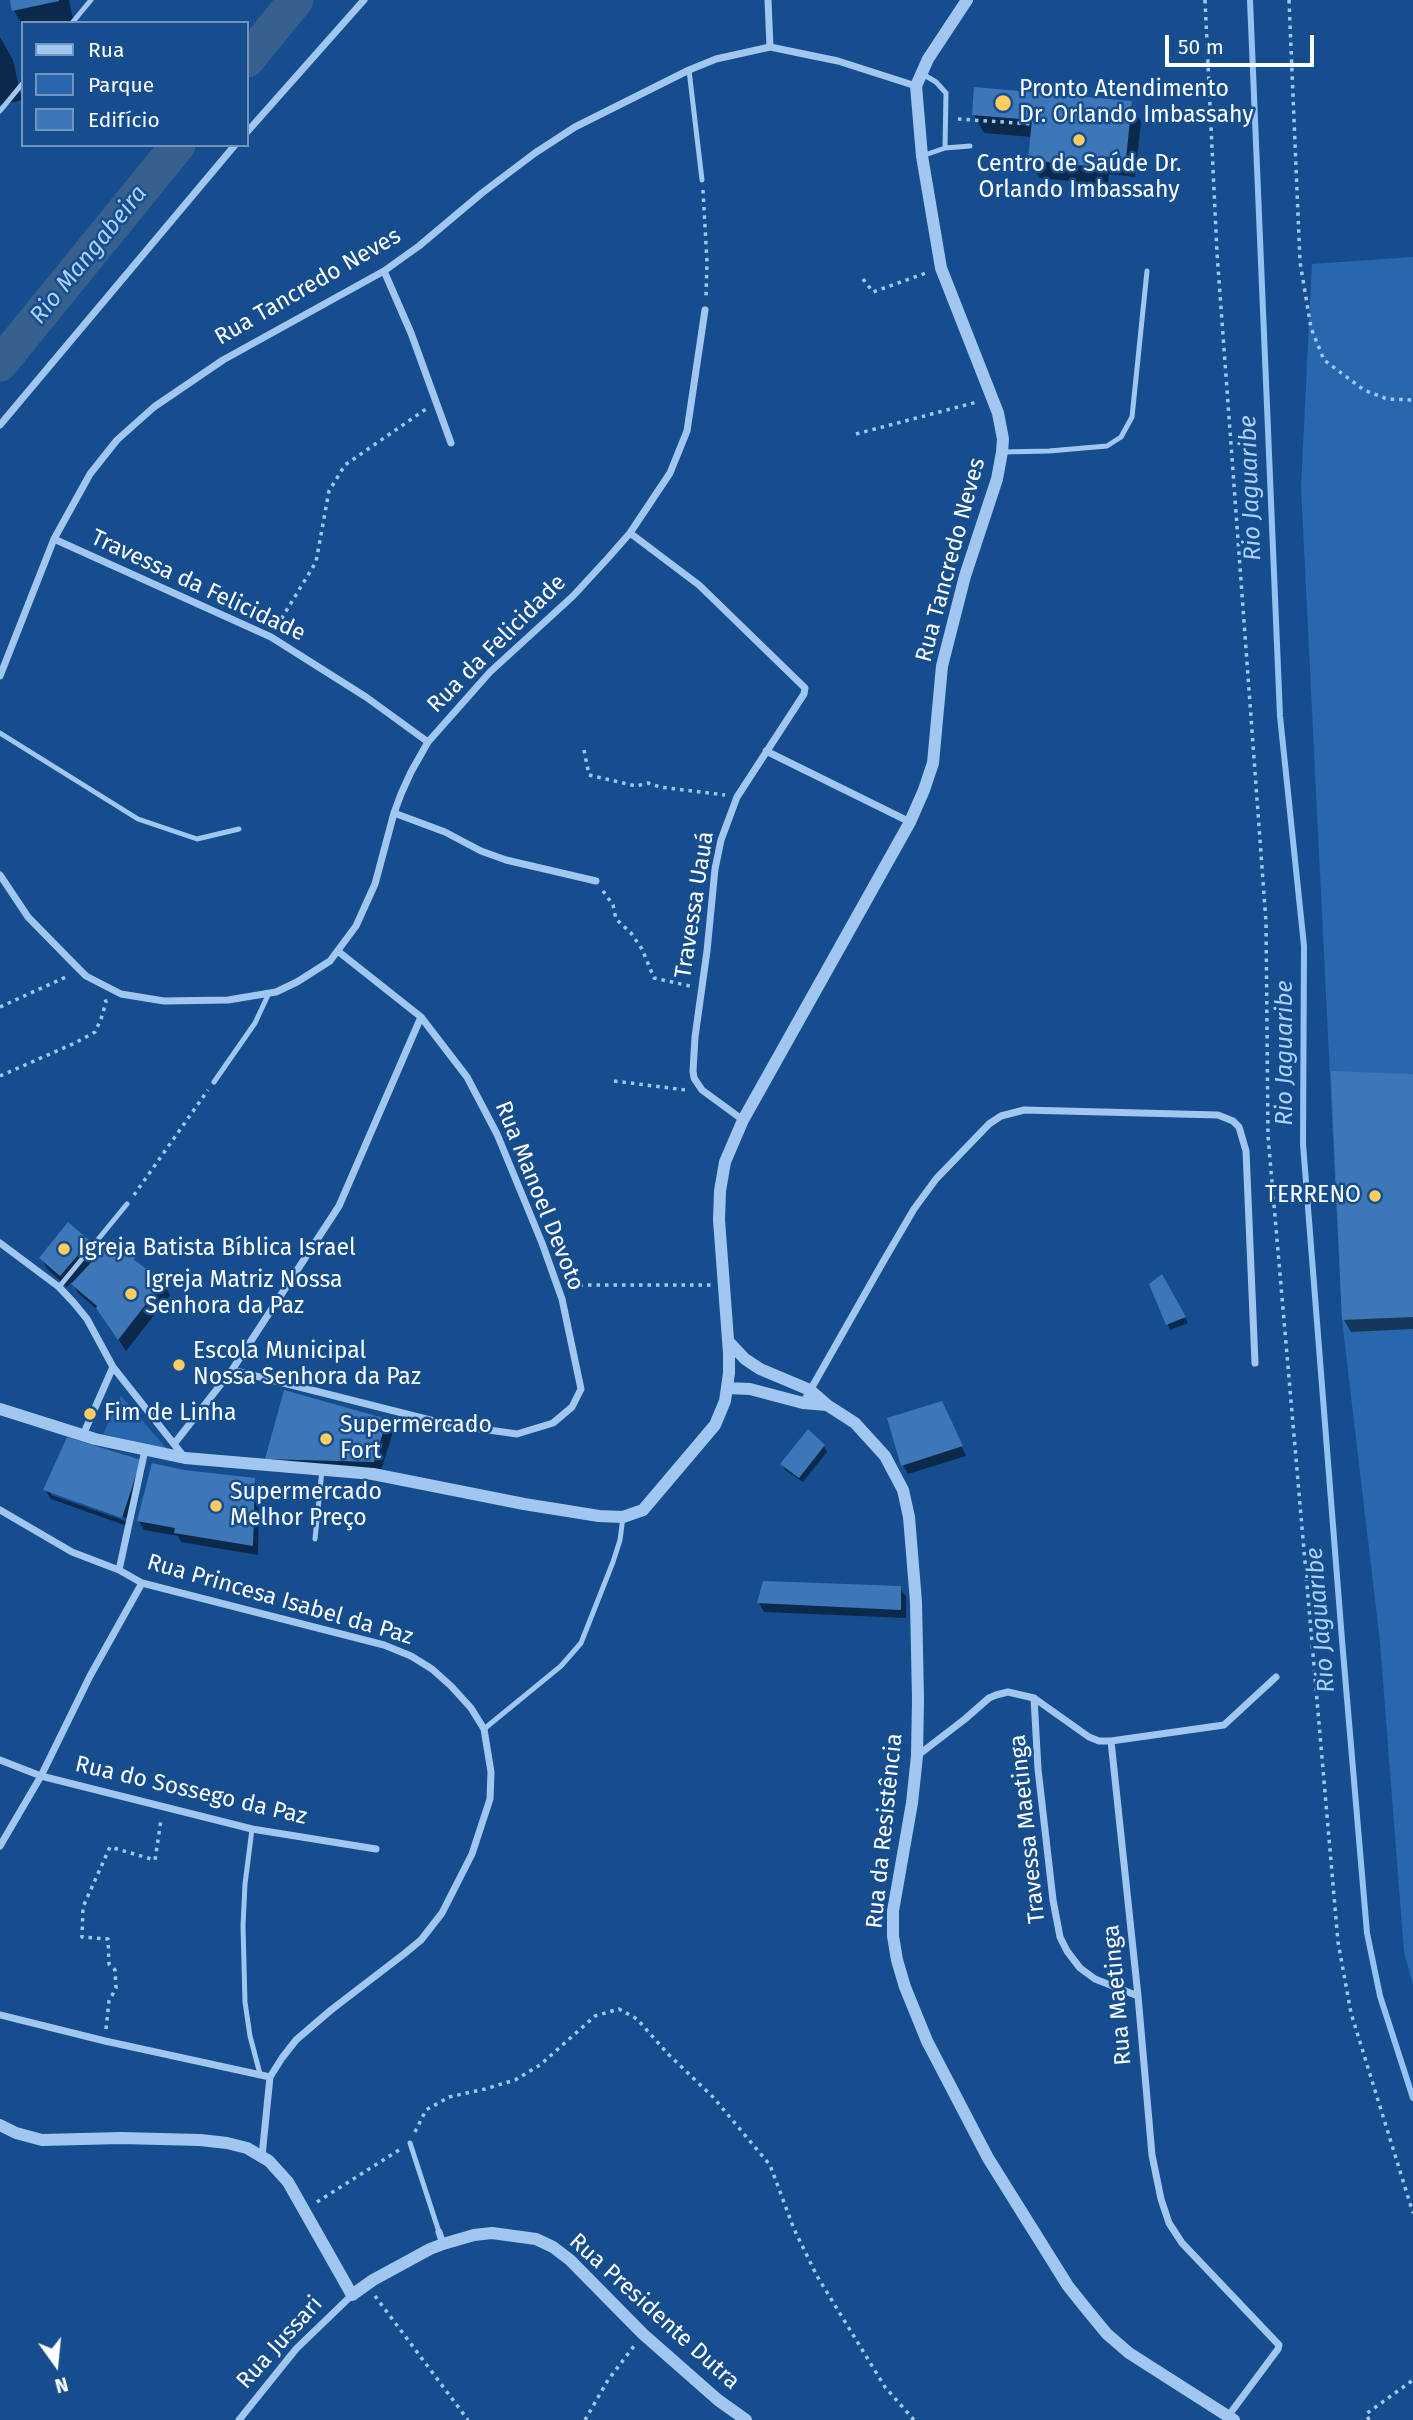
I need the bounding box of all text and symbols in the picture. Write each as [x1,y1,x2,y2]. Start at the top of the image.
legend [21,21,248,147]
scale bar [1168,21,1317,65]
text: 50 m [1178,34,1224,60]
text: Rua [88,37,124,63]
text: Parque [88,72,154,98]
place label: Pronto Atendimento Dr. Orlando Imbassahy [1019,76,1254,130]
marker: Pronto Atendimento Dr. Orlando Imbassahy [993,93,1013,113]
text: Edifício [88,107,160,133]
marker: Centro de Saúde Dr. Orlando Imbassahy [1071,132,1087,148]
place label: Centro de Saúde Dr. Orlando Imbassahy [976,151,1182,205]
water label: Rio Mangabeira [24,180,154,330]
street label: Rua Tancredo Neves [210,222,406,352]
water label: Rio Jaguaribe [1234,415,1268,561]
street label: Rua Tancredo Neves [910,455,992,665]
street label: Travessa da Felicidade [86,524,310,648]
street label: Rua da Felicidade [422,569,572,719]
street label: Travessa Uauá [670,830,720,980]
water label: Rio Jaguaribe [1271,980,1299,1126]
street label: Rua Manoel Devoto [488,1097,590,1295]
place label: TERRENO [1265,1182,1361,1210]
marker: TERRENO [1367,1188,1383,1204]
place label: Igreja Batista Bíblica Israel [78,1235,356,1263]
marker: Igreja Batista Bíblica Israel [56,1241,72,1257]
place label: Igreja Matriz Nossa Senhora da Paz [145,1267,342,1321]
marker: Igreja Matriz Nossa Senhora da Paz [123,1286,139,1302]
place label: Escola Municipal Nossa Senhora da Paz [193,1338,421,1392]
marker: Escola Municipal Nossa Senhora da Paz [171,1357,187,1373]
place label: Fim de Linha [104,1400,237,1428]
marker: Fim de Linha [82,1406,98,1422]
place label: Supermercado Fort [340,1412,492,1466]
marker: Supermercado Fort [318,1431,334,1447]
place label: Supermercado Melhor Preço [230,1479,382,1533]
marker: Supermercado Melhor Preço [208,1498,224,1514]
water label: Rio Jaguaribe [1300,1546,1342,1694]
street label: Rua Princesa Isabel da Paz [144,1549,416,1651]
street label: Rua da Resistência [861,1732,909,1930]
street label: Travessa Maetinga [1004,1733,1052,1925]
street label: Rua do Sossego da Paz [72,1751,310,1831]
street label: Rua Maetinga [1098,1923,1138,2067]
street label: Rua Presidente Dutra [563,2228,745,2396]
street label: Rua Jussari [231,2291,329,2395]
north arrow [21,2329,91,2399]
text: N [53,2372,71,2398]

